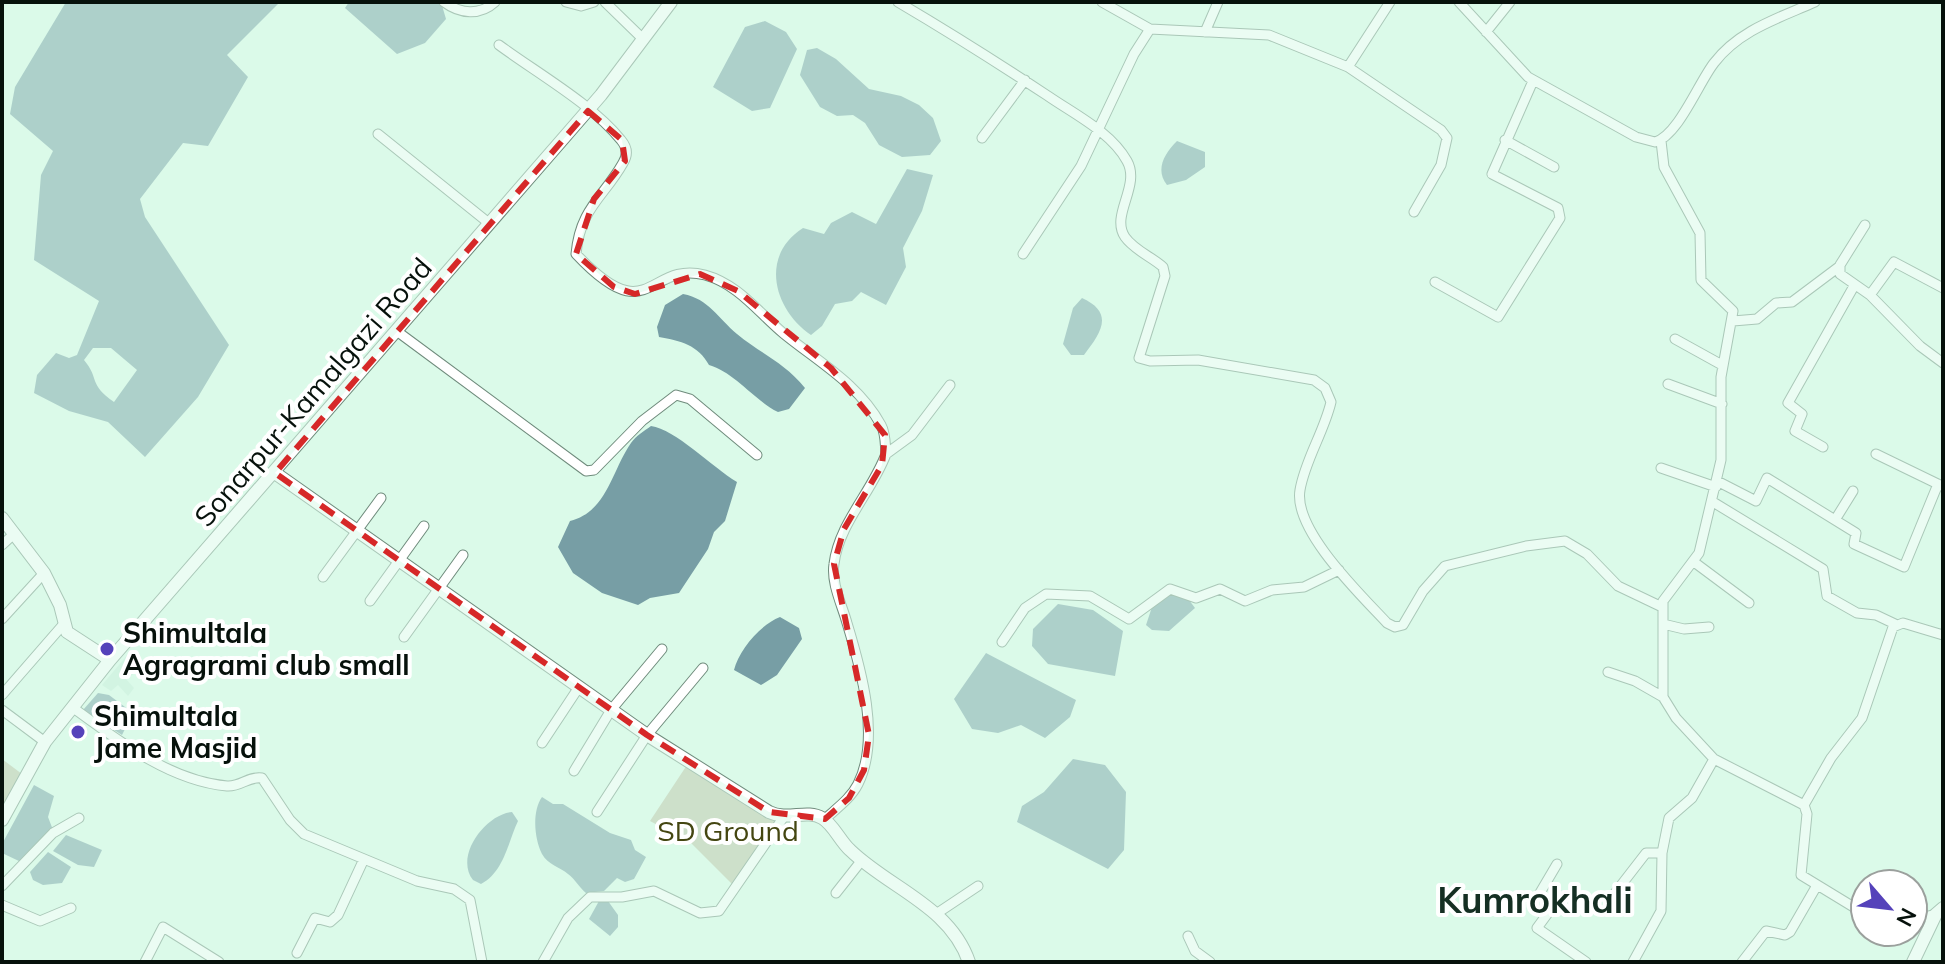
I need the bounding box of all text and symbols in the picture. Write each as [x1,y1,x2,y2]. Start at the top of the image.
street label: Sonarpur-Kamalgazi Road [186,250,439,533]
place label: Shimultala Agragrami club small [123,615,410,682]
marker: Shimultala Agragrami club small [98,640,116,658]
place label: Shimultala Jame Masjid [94,698,257,765]
marker: Shimultala Jame Masjid [69,723,87,741]
park label: SD Ground [657,813,799,848]
north arrow [1849,868,1929,948]
district label: Kumrokhali [1437,877,1633,922]
text: N [1890,903,1923,931]

